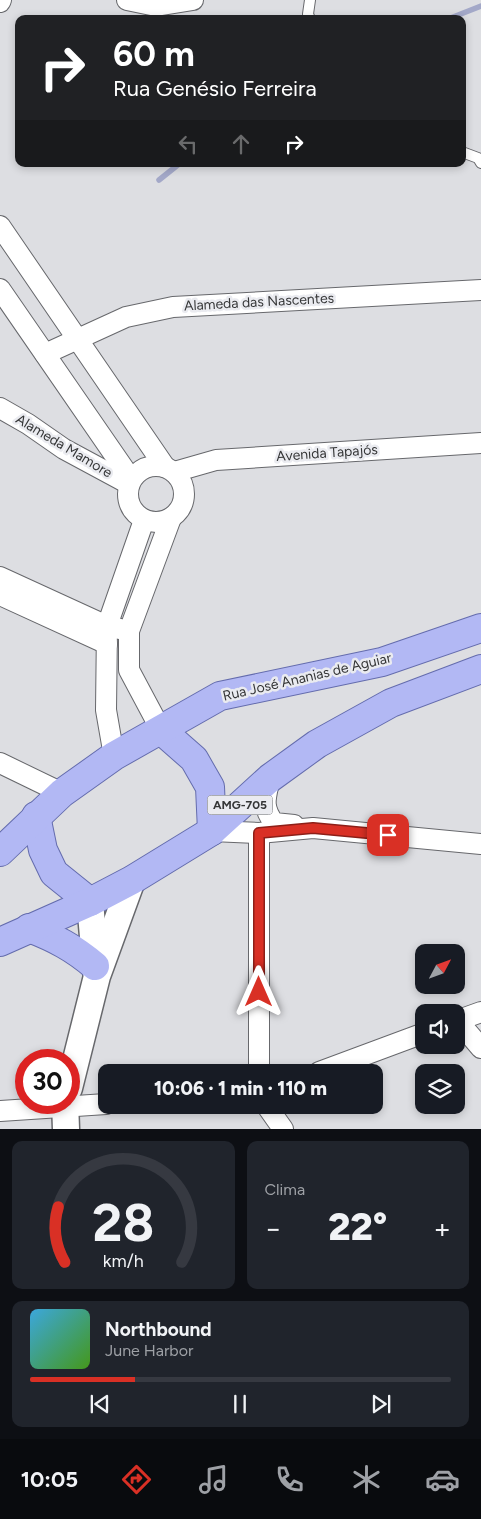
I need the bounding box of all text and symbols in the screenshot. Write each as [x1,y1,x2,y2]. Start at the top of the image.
text: 60 m [113,33,195,75]
icon: right [30,35,95,100]
text: Rua Genésio Ferreira [113,75,317,102]
icon: left [174,130,202,158]
icon: ahead [227,130,255,158]
icon: right [280,130,308,158]
street label: Alameda das Nascentes [183,290,335,314]
street label: Alameda Mamore [13,411,116,482]
street label: Avenida Tapajós [276,441,378,465]
street label: Rua José Ananias de Aguiar [221,649,393,705]
road number: AMG-705 [208,796,272,814]
pin [367,814,409,856]
icon: arrive [374,821,402,849]
north arrow [415,944,465,994]
map controls [415,944,465,1114]
position arrow [232,965,284,1017]
button: sound [415,1004,465,1054]
speed limit sign: 30 [15,1049,80,1114]
button: layers [415,1064,465,1114]
text: 10:06 · 1 min · 110 m [154,1077,327,1100]
text: Clima [265,1180,305,1199]
text: 28 [92,1192,154,1254]
text: 22° [328,1204,387,1250]
text: − [265,1211,282,1245]
text: + [434,1211,451,1245]
text: km/h [103,1250,144,1271]
text: Northbound [105,1318,212,1341]
text: June Harbor [105,1341,193,1360]
icon: previous [86,1390,114,1418]
icon: pause [226,1390,254,1418]
icon: next [367,1390,395,1418]
icon: directions [119,1462,154,1497]
icon: music [196,1462,231,1497]
icon: phone [272,1462,307,1497]
icon: climate [349,1462,384,1497]
icon: car [425,1462,460,1497]
text: 10:05 [21,1466,78,1493]

